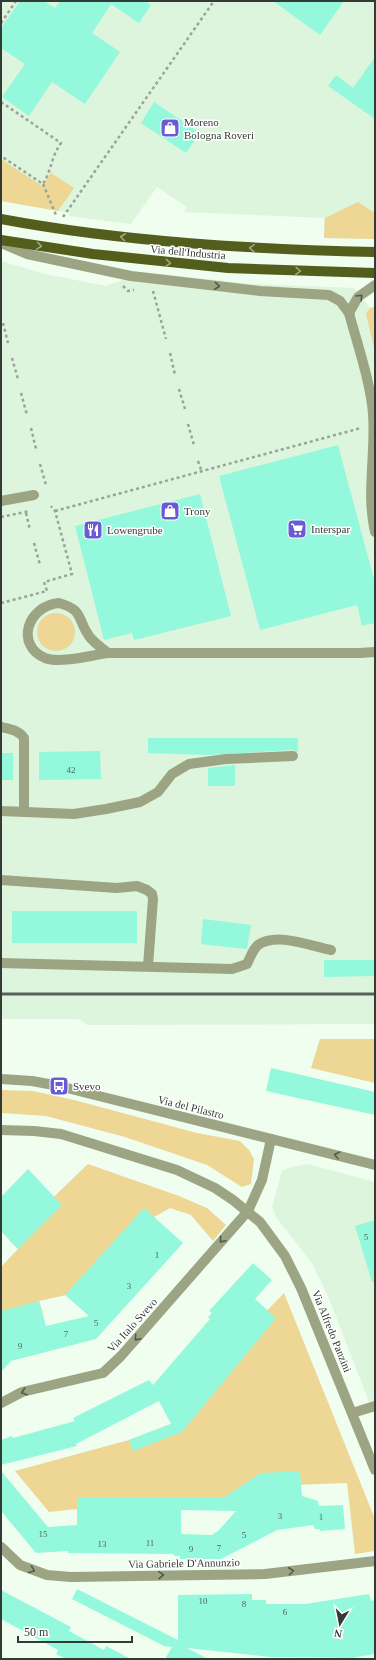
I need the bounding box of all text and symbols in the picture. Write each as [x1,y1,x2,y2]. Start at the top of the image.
place label: Moreno Bologna Roveri [184,116,254,141]
shop icon: Moreno Bologna Roveri [159,117,181,139]
one-way arrow [120,233,126,242]
one-way arrow [36,241,43,250]
street label: Via dell'Industria [150,243,226,261]
one-way arrow [249,243,255,252]
one-way arrow [165,258,171,267]
one-way arrow [295,267,301,275]
one-way arrow [214,281,220,290]
one-way arrow [355,294,362,302]
shop icon: Trony [159,500,181,522]
place label: Trony [184,505,211,517]
supermarket icon: Interspar [286,518,308,540]
restaurant icon: Lowengrube [82,519,104,541]
place label: Interspar [311,523,350,535]
place label: Lowengrube [107,524,163,536]
house number: 42 [67,765,76,775]
bus stop icon: Svevo [48,1075,70,1097]
place label: Svevo [73,1080,101,1092]
street label: Via del Pilastro [157,1093,226,1121]
one-way arrow [334,1152,340,1160]
house number: 5 [364,1232,369,1242]
one-way arrow [220,1236,227,1243]
house number: 1 [155,1250,159,1260]
house number: 3 [127,1281,132,1291]
street label: Via Alfredo Panzini [310,1288,354,1374]
street label: Via Italo Svevo [105,1295,160,1354]
house number: 5 [94,1318,99,1328]
house number: 7 [64,1329,69,1339]
one-way arrow [134,1333,141,1341]
house number: 9 [18,1341,23,1351]
one-way arrow [20,1388,27,1396]
house number: 3 [278,1511,283,1521]
house number: 1 [319,1512,323,1522]
house number: 15 [39,1529,48,1539]
house number: 5 [242,1530,247,1540]
house number: 11 [146,1538,154,1548]
house number: 13 [98,1539,107,1549]
house number: 7 [217,1543,222,1553]
house number: 9 [189,1544,194,1554]
street label: Via Gabriele D'Annunzio [128,1556,241,1570]
one-way arrow [29,1565,36,1573]
one-way arrow [288,1567,294,1576]
one-way arrow [158,1571,164,1579]
house number: 10 [199,1596,208,1606]
house number: 8 [242,1599,247,1609]
north arrow [320,1604,360,1644]
house number: 6 [283,1607,288,1617]
scale bar [18,1618,132,1644]
text: 50 m [24,1625,49,1639]
text: N [333,1627,343,1640]

